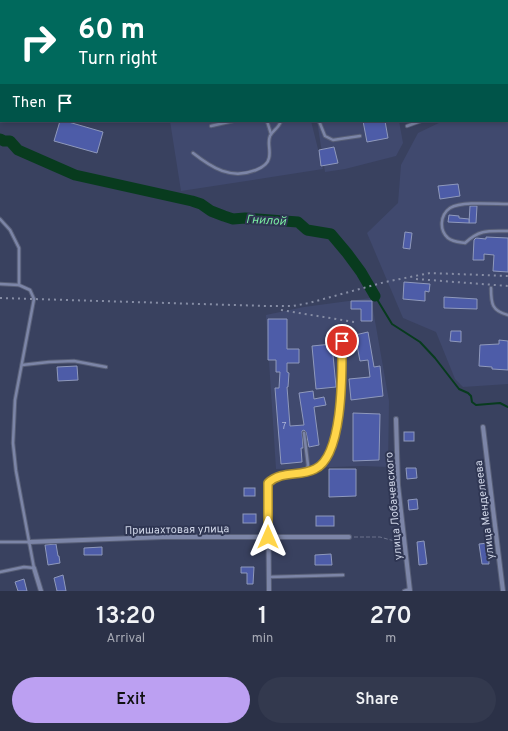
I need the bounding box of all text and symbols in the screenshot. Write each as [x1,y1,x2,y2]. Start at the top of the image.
text: 60 m [78,13,145,49]
icon: right [12,16,64,68]
text: Turn right [78,48,158,71]
icon: arrive [54,92,76,114]
text: Then [12,94,46,113]
water label: Гнилой [246,212,287,230]
pin [325,324,359,358]
icon: arrive [331,330,353,352]
house number: 7 [282,421,287,432]
street label: улица Лобачевского [382,451,406,561]
street label: улица Менделеева [472,459,498,560]
position arrow [247,516,289,558]
street label: Пришахтовая улица [125,522,230,538]
text: 13:20 [96,602,156,632]
text: 1 [258,602,267,632]
text: 270 [369,602,412,632]
text: Arrival [107,631,145,647]
text: min [252,631,273,647]
text: m [385,631,396,647]
button: Exit [12,677,250,723]
button: Share [258,677,496,723]

